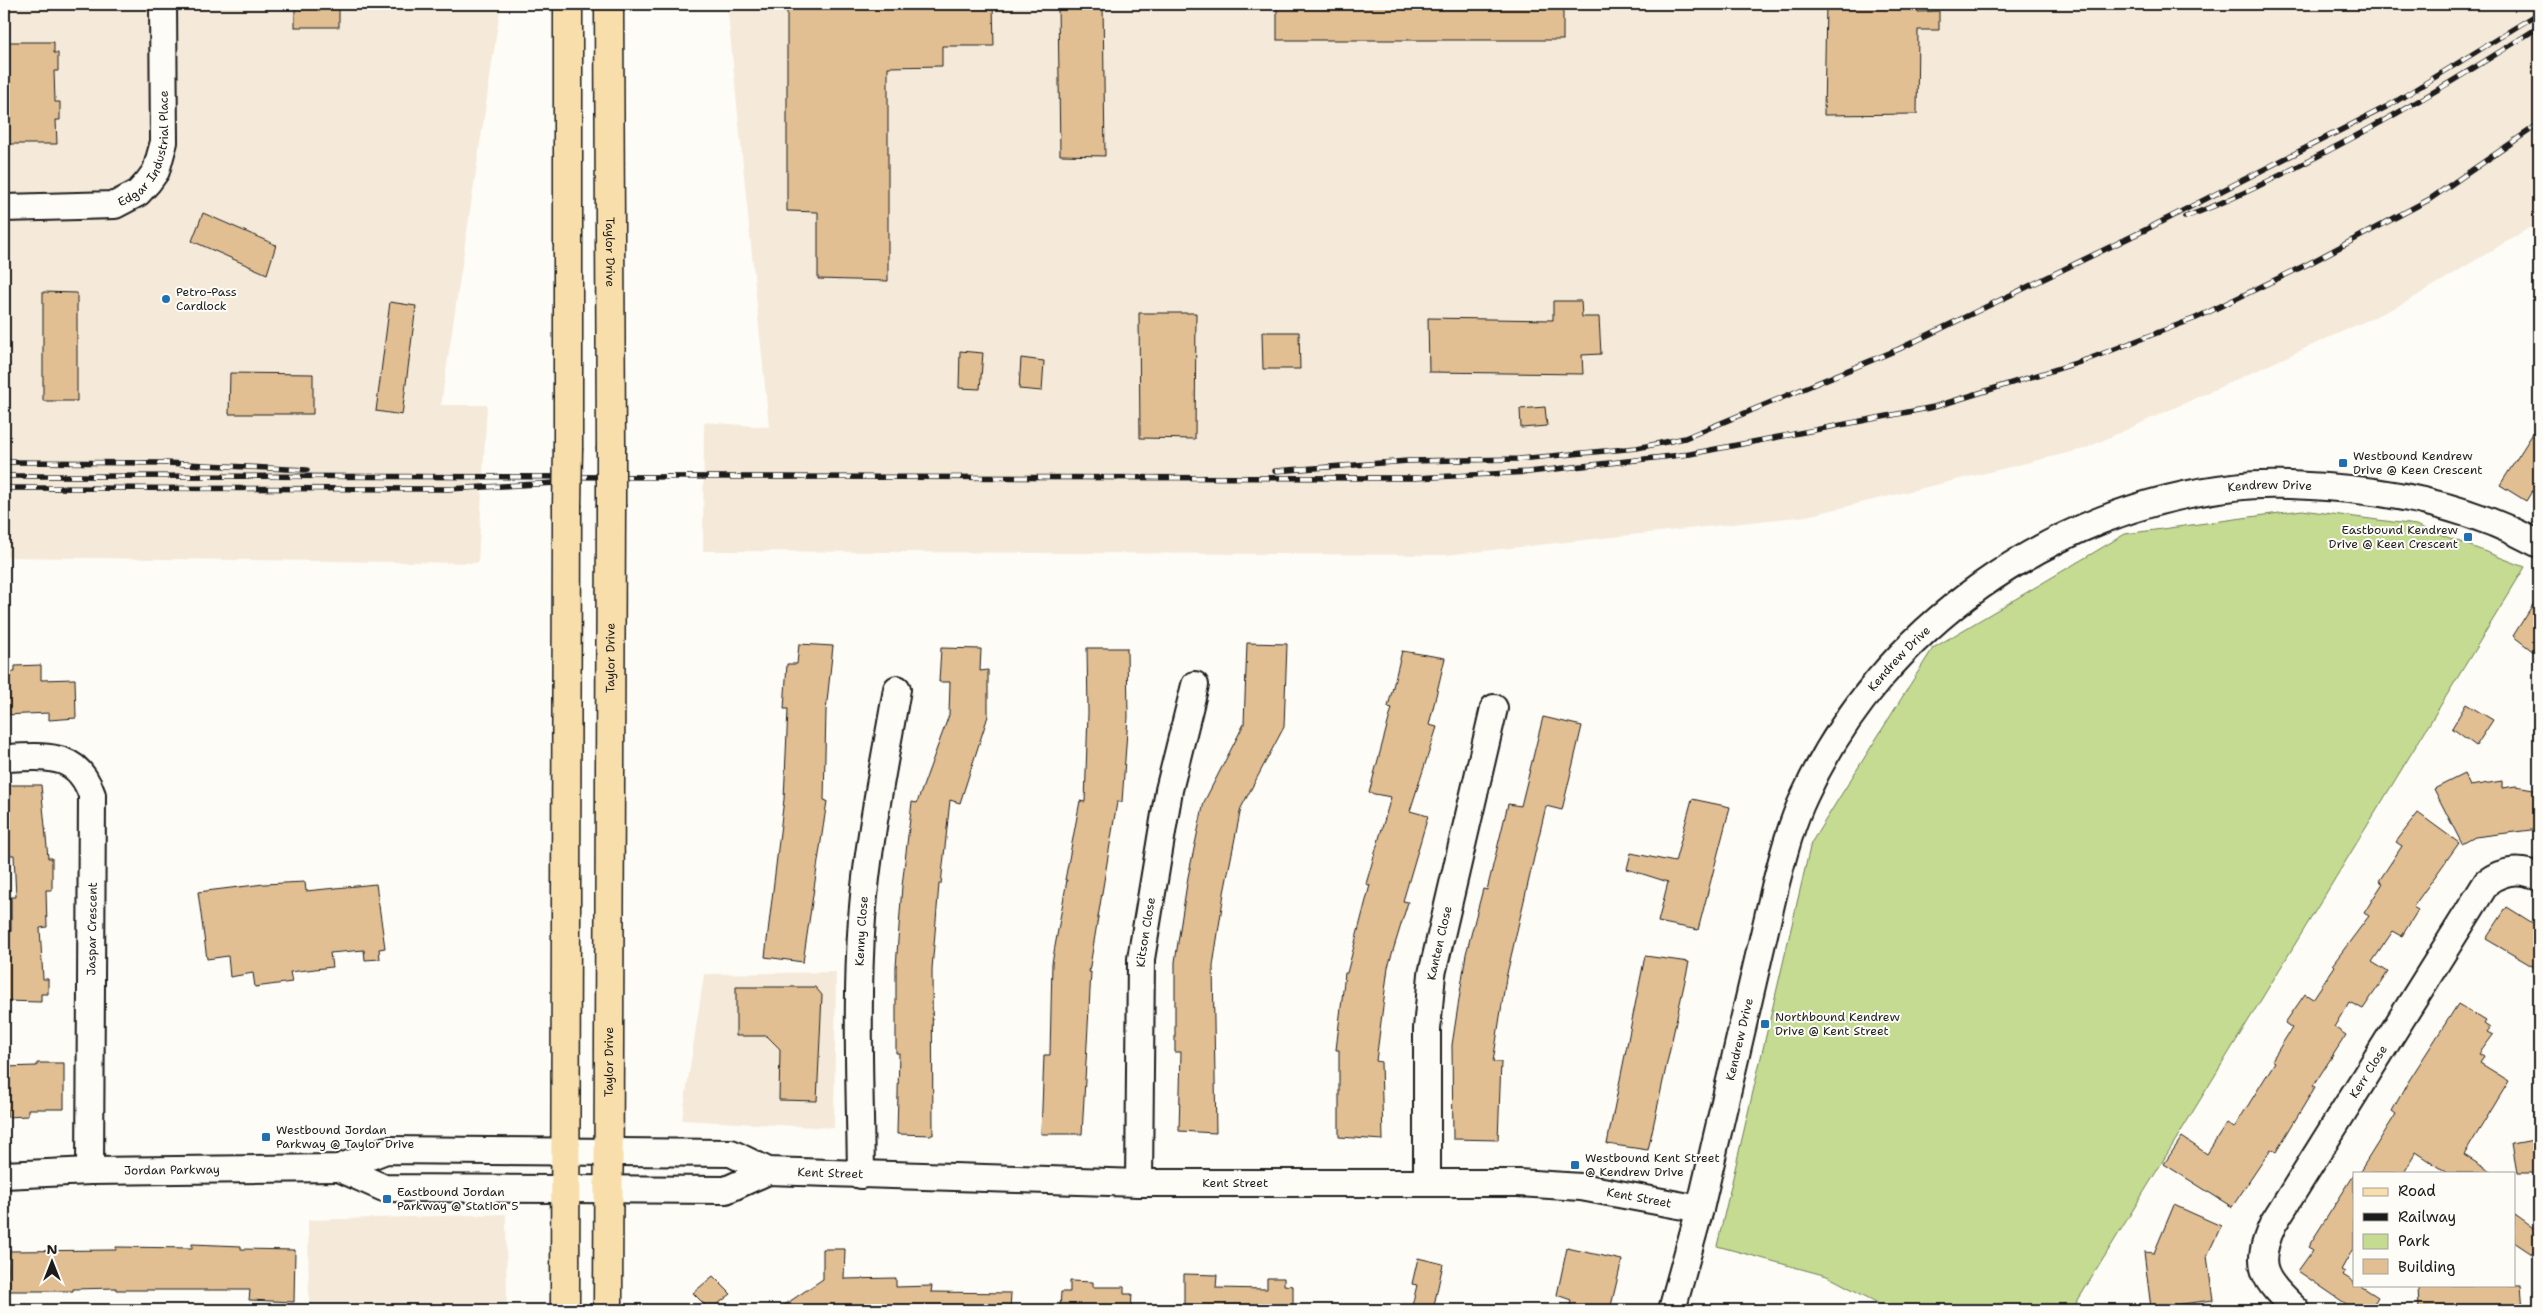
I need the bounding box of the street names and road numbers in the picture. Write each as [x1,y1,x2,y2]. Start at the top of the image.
street label: Edgar Industrial Place [115,90,173,210]
street label: Taylor Drive [602,217,618,287]
street label: Kendrew Drive [2227,477,2313,496]
street label: Kendrew Drive [1864,622,1934,695]
street label: Taylor Drive [602,623,619,693]
street label: Jaspar Crescent [83,882,101,976]
street label: Kenny Close [852,895,872,966]
street label: Kitson Close [1133,896,1159,968]
street label: Kanten Close [1423,904,1456,981]
street label: Kendrew Drive [1722,996,1757,1082]
street label: Taylor Drive [601,1027,617,1097]
street label: Kerr Close [2346,1042,2391,1101]
street label: Jordan Parkway [124,1161,220,1179]
street label: Kent Street [797,1164,864,1182]
street label: Kent Street [1202,1175,1268,1191]
street label: Kent Street [1605,1184,1673,1212]

